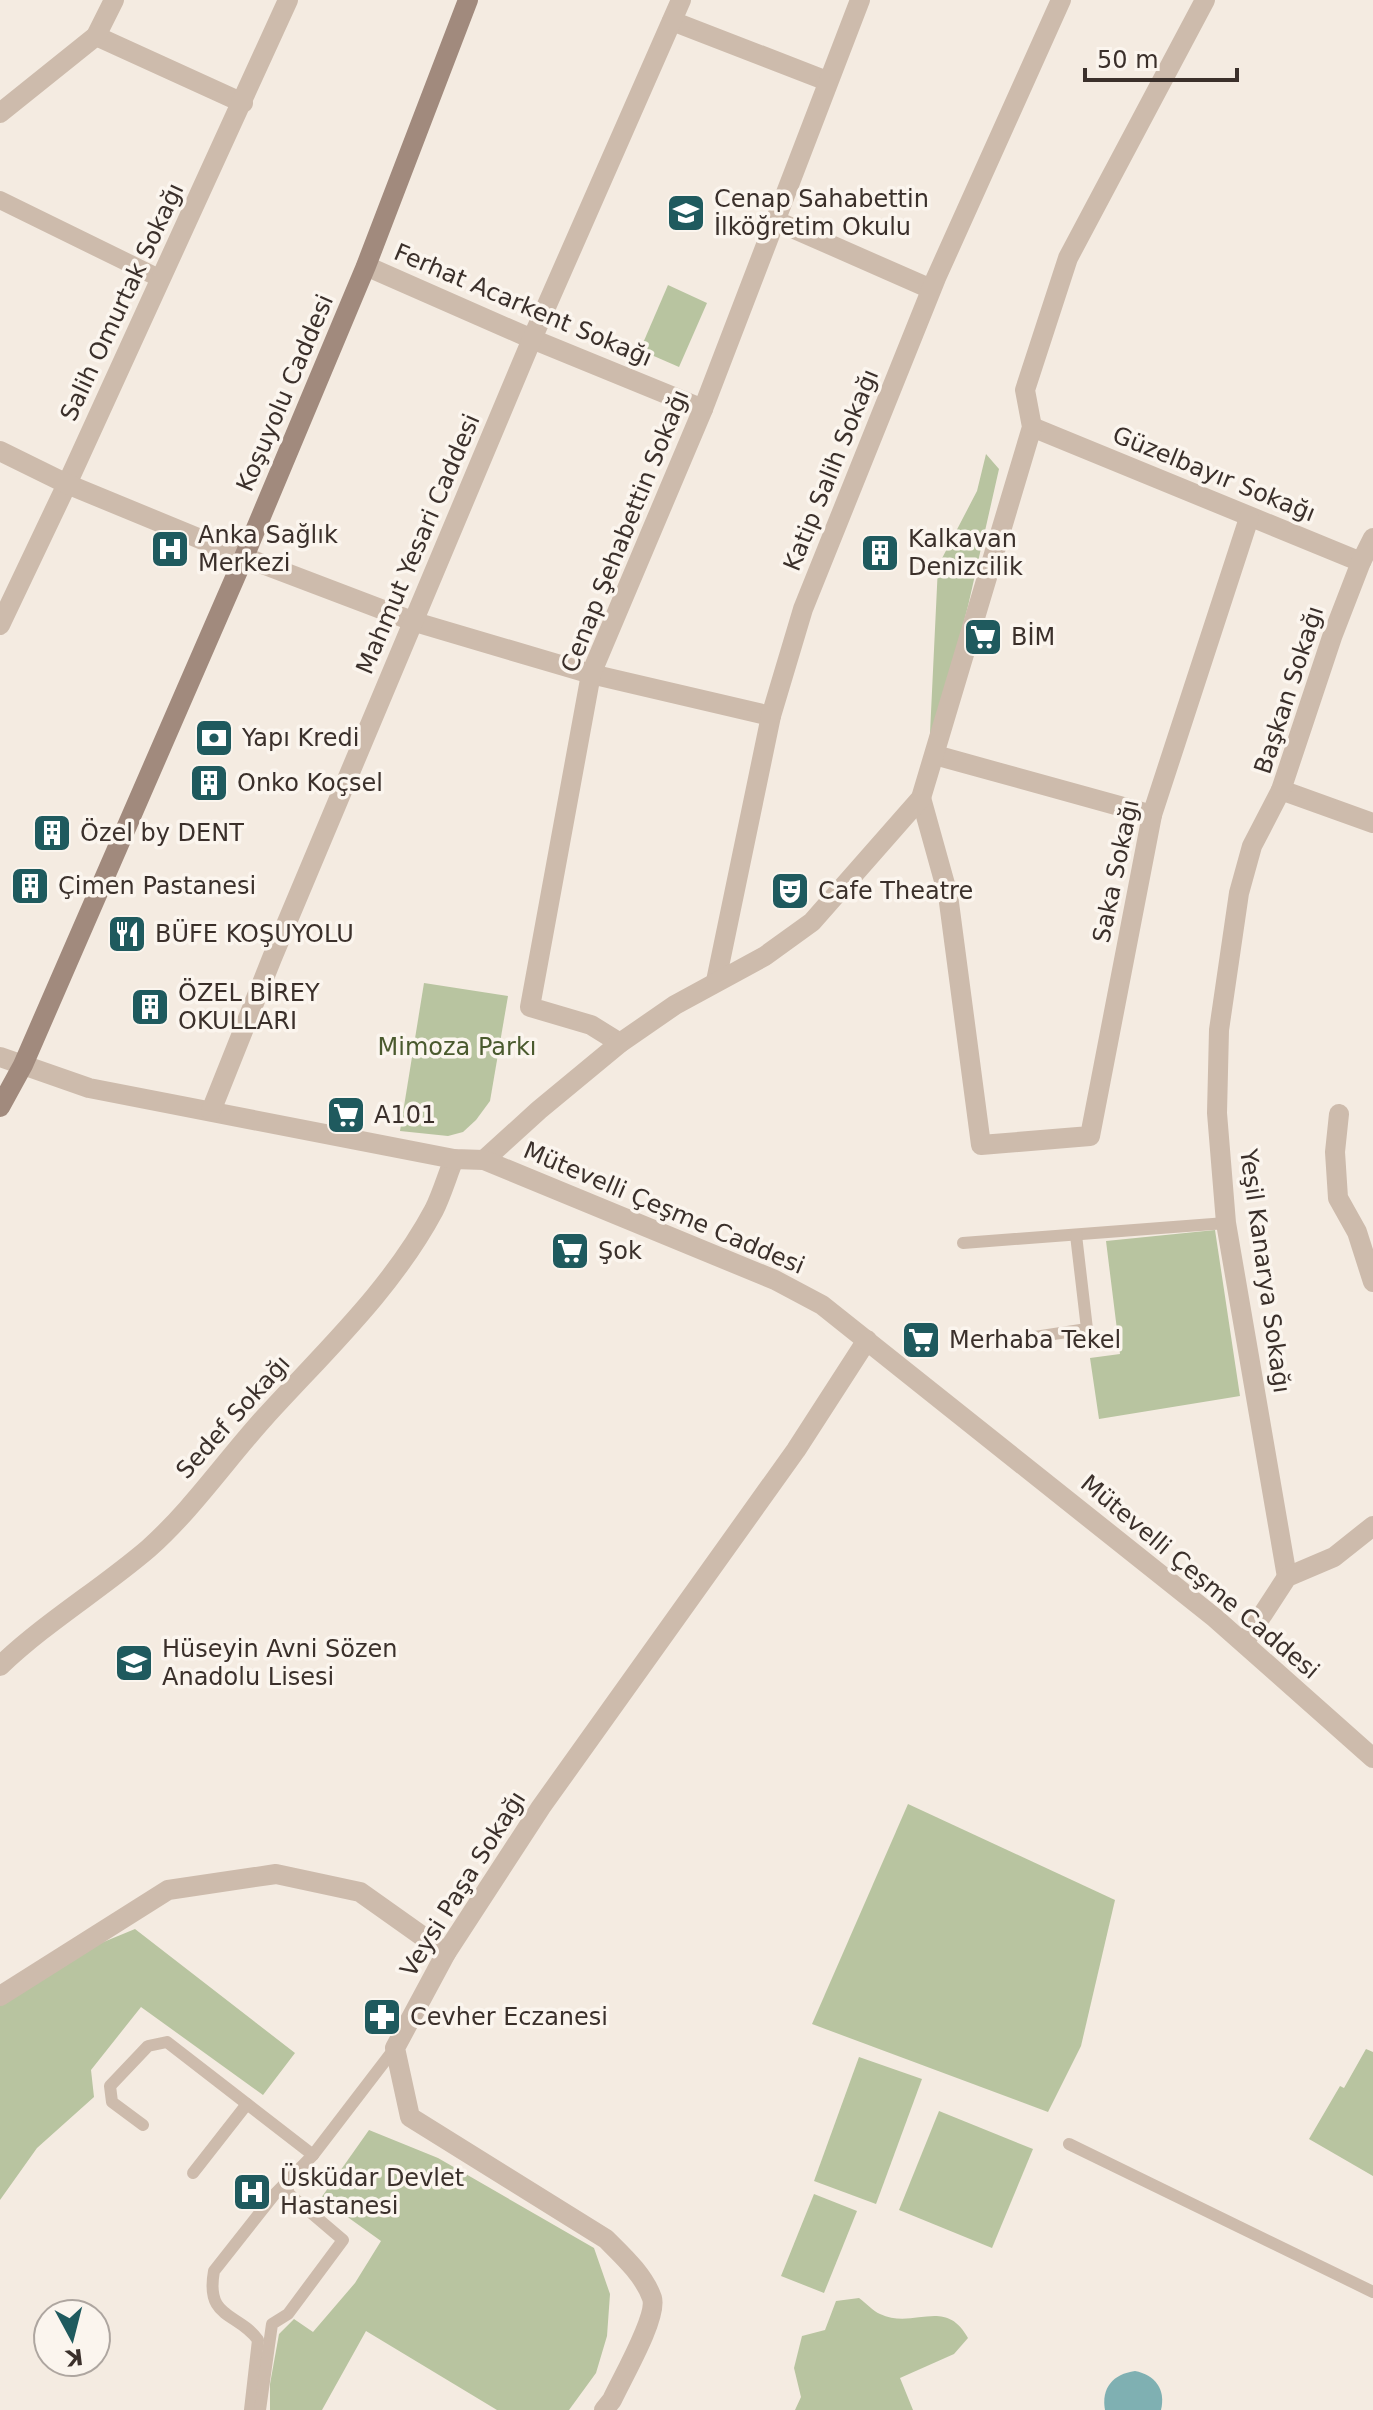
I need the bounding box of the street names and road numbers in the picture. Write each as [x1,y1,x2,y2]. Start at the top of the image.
street label: Salih Omurtak Sokağı [55,179,189,425]
street label: Ferhat Acarkent Sokağı [390,238,656,372]
street label: Koşuyolu Caddesi [231,290,339,496]
street label: Katip Salih Sokağı [778,365,884,575]
street label: Cenap Şehabettin Sokağı [555,385,695,677]
street label: Mahmut Yesari Caddesi [350,410,486,678]
street label: Güzelbayır Sokağı [1109,421,1319,527]
street label: Başkan Sokağı [1249,603,1329,777]
street label: Saka Sokağı [1087,797,1145,945]
street label: Mütevelli Çeşme Caddesi [519,1136,809,1280]
street label: Yeşil Kanarya Sokağı [1234,1146,1296,1395]
street label: Sedef Sokağı [170,1350,296,1484]
street label: Mütevelli Çeşme Caddesi [1075,1469,1325,1685]
street label: Veysi Paşa Sokağı [395,1786,531,1982]

